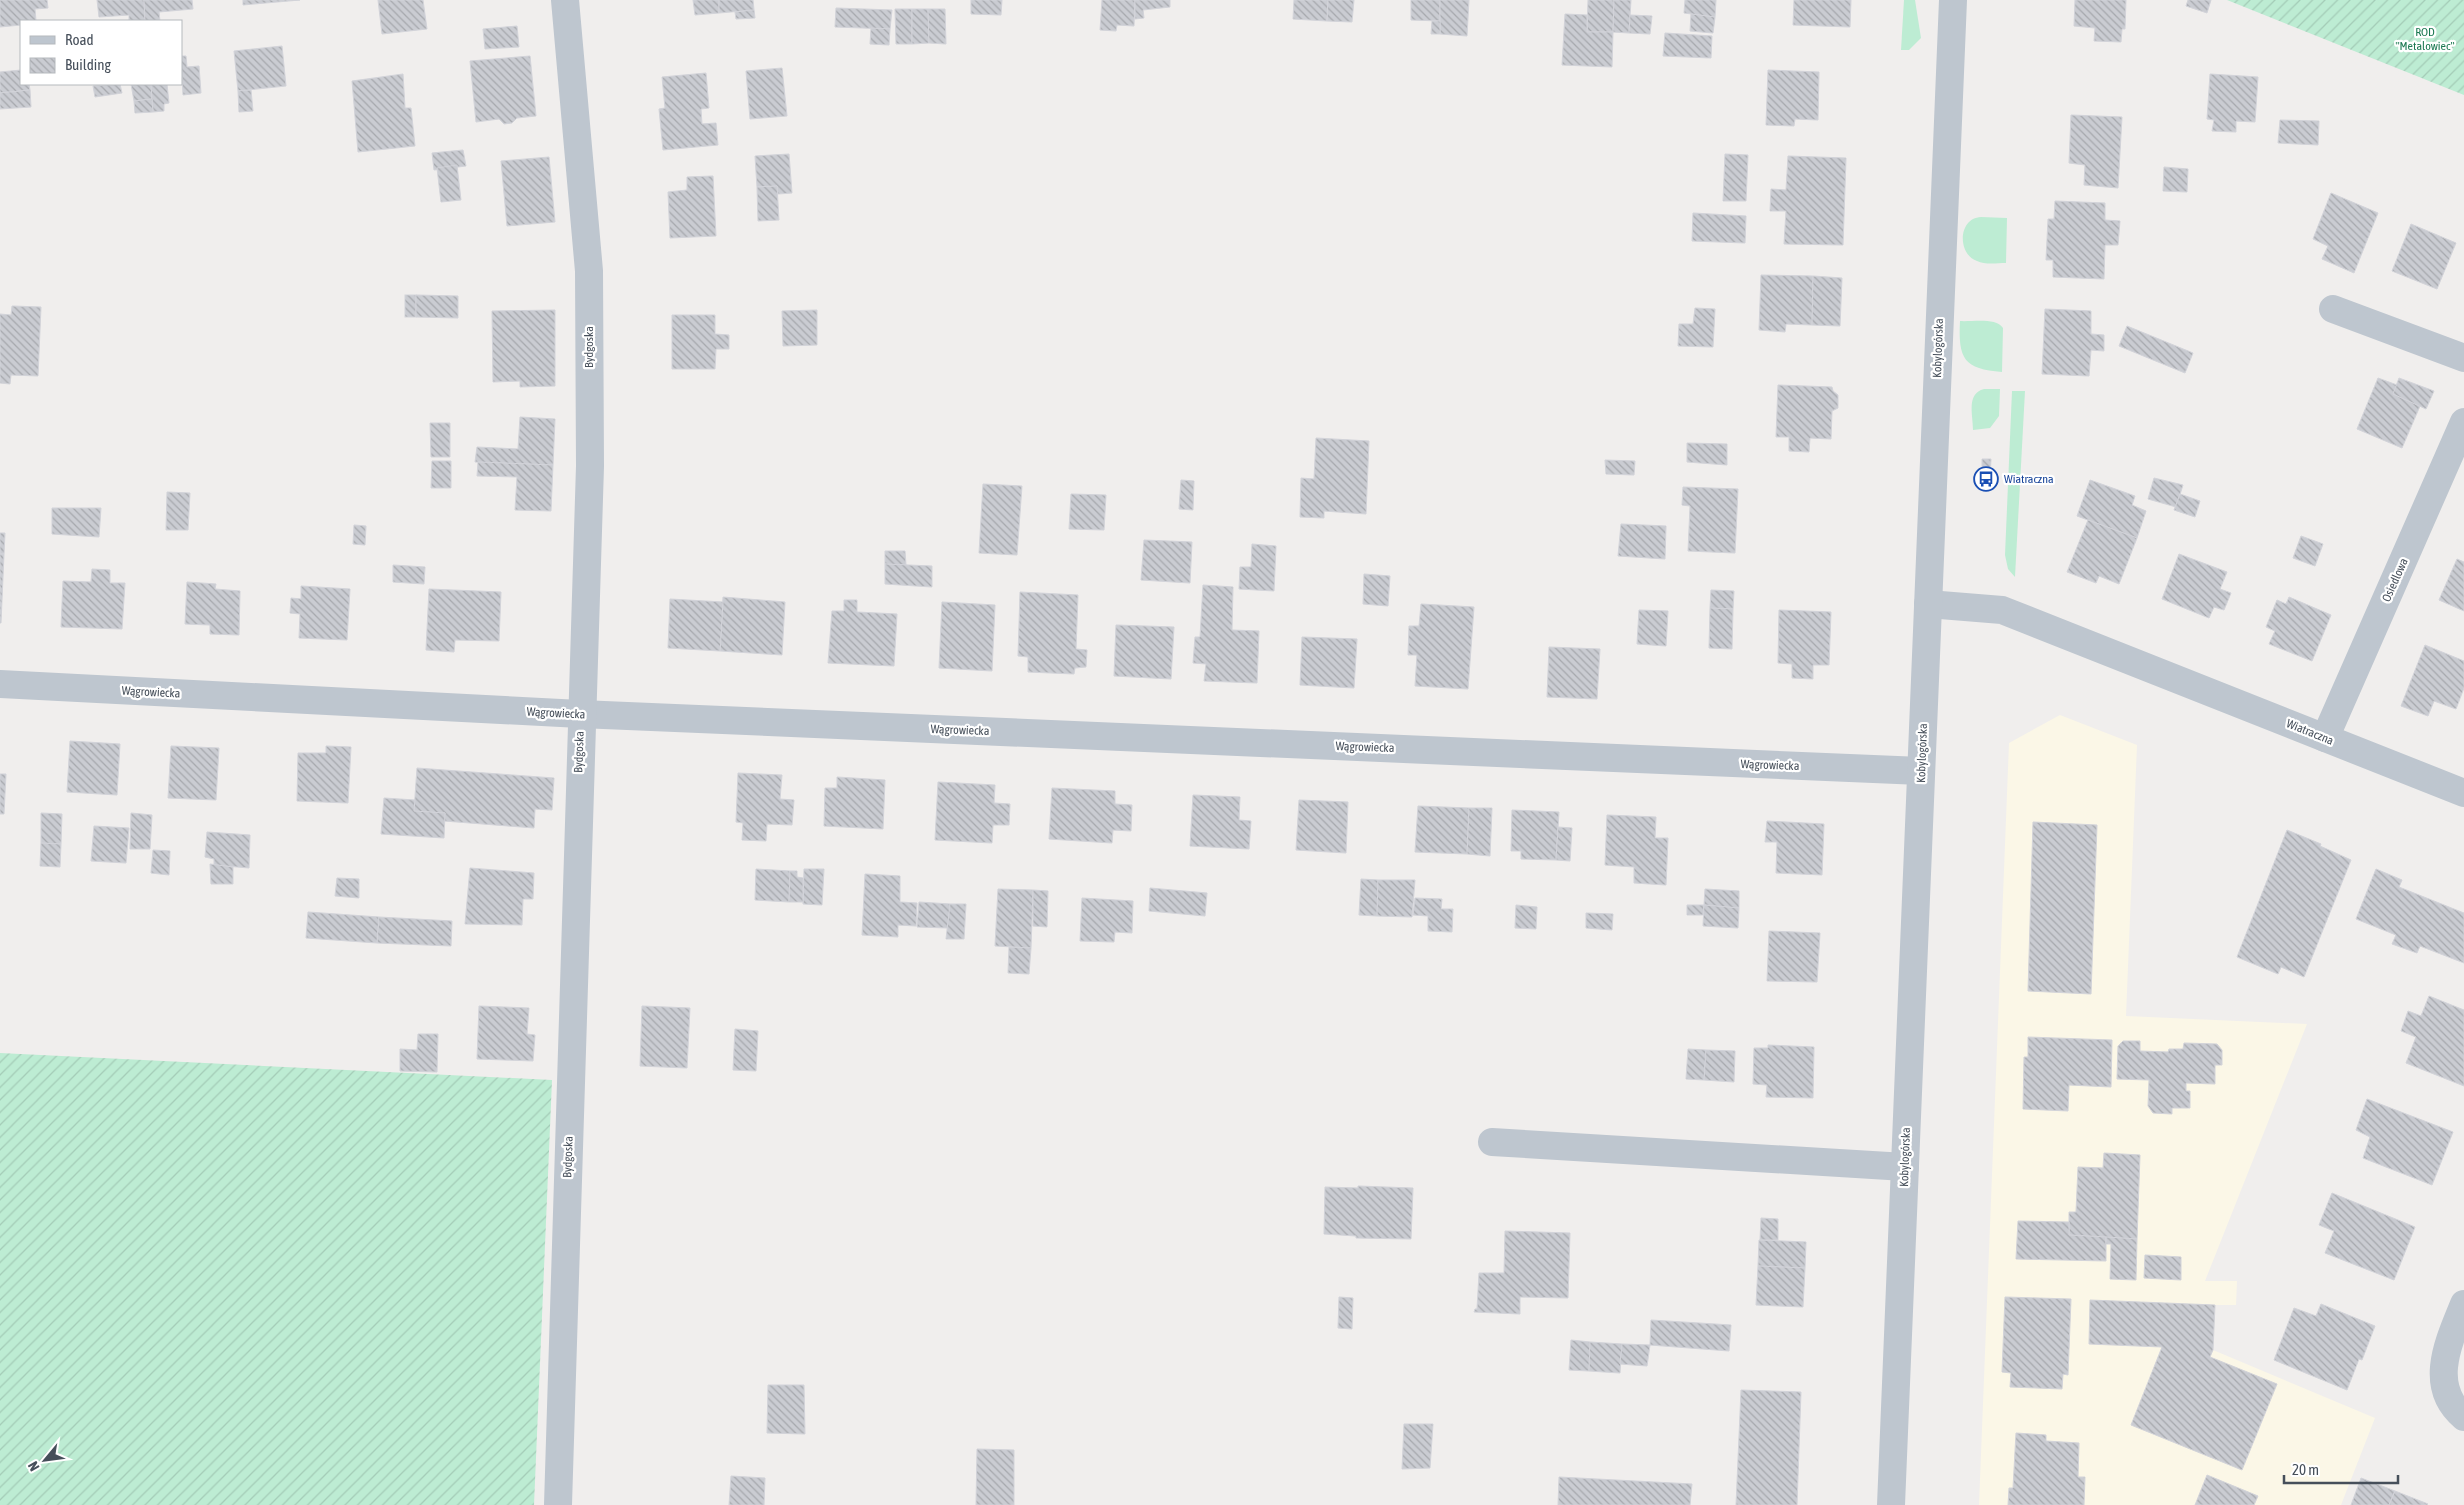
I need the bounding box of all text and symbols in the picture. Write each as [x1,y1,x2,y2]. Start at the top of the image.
legend [20,20,182,85]
park label: ROD "Metalowiec" [2396,25,2454,53]
text: Road [65,31,94,48]
text: Building [65,56,111,73]
street label: Kobylogórska [1930,318,1946,378]
street label: Bydgoska [582,326,596,368]
bus stop icon: Wiatraczna [1973,466,1999,492]
place label: Wiatraczna [2004,472,2054,486]
street label: Osiedlowa [2379,556,2411,604]
street label: Wągrowiecka [121,683,181,701]
street label: Wągrowiecka [526,704,586,722]
street label: Wiatraczna [2284,716,2336,748]
street label: Wągrowiecka [930,722,990,738]
street label: Kobylogórska [1914,723,1930,783]
street label: Bydgoska [571,731,587,773]
street label: Wągrowiecka [1335,739,1395,755]
street label: Wągrowiecka [1740,757,1800,773]
street label: Kobylogórska [1897,1127,1913,1187]
street label: Bydgoska [560,1136,576,1178]
north arrow [20,1435,70,1485]
scale bar [2284,1452,2398,1484]
text: N [25,1459,43,1474]
text: 20 m [2292,1461,2319,1478]

